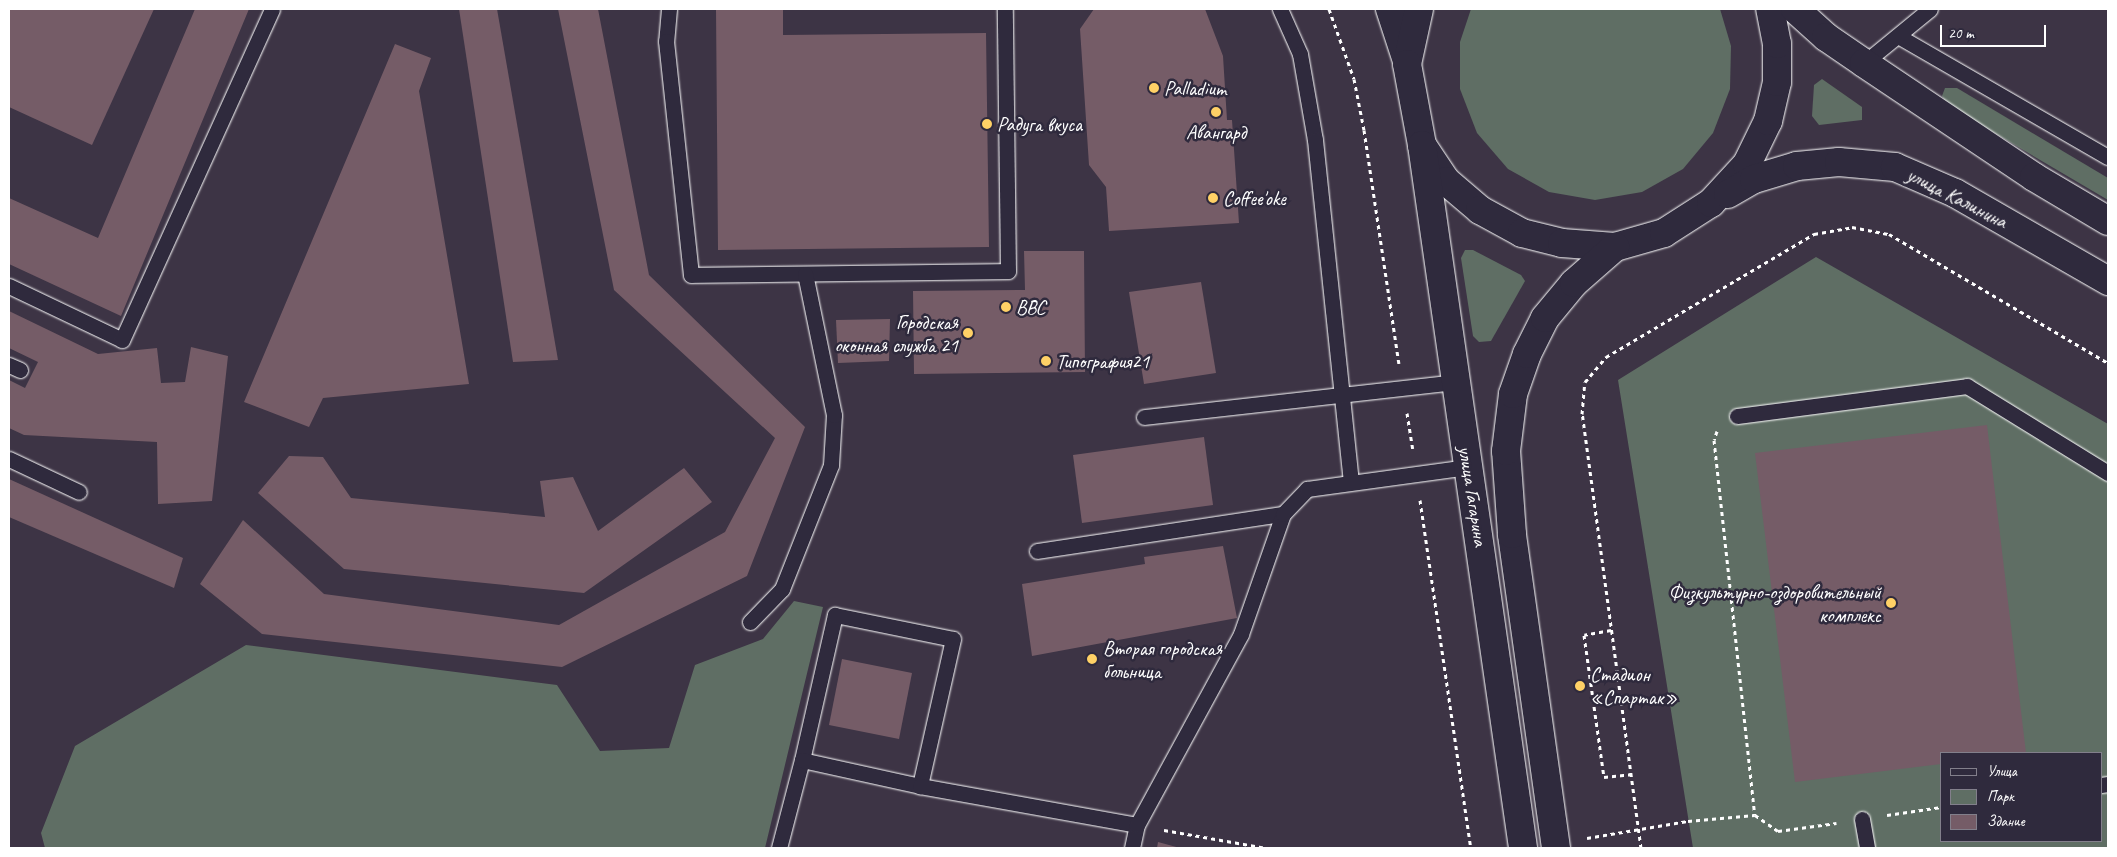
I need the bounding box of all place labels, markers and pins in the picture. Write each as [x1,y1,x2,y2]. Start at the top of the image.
place label: Palladium [1164,76,1226,100]
marker: Palladium [1148,82,1160,94]
marker: Авангард [1210,106,1222,118]
place label: Радуга вкуса [997,112,1082,136]
marker: Радуга вкуса [981,118,993,130]
place label: Авангард [1186,120,1246,144]
place label: Coffee'oke [1223,186,1286,210]
marker: Coffee'oke [1207,192,1219,204]
place label: ВВС [1016,295,1045,319]
marker: ВВС [1000,301,1012,313]
place label: Городская оконная служба 21 [835,310,958,357]
marker: Городская оконная служба 21 [962,327,974,339]
place label: Типография21 [1056,349,1149,373]
marker: Типография21 [1040,355,1052,367]
place label: Физкультурно-оздоровительный комплекс [1669,580,1881,627]
marker: Физкультурно-оздоровительный комплекс [1885,597,1897,609]
place label: Вторая городская больница [1103,636,1222,683]
marker: Вторая городская больница [1085,652,1099,666]
place label: Стадион «Спартак» [1590,662,1677,709]
marker: Стадион «Спартак» [1574,680,1586,692]

